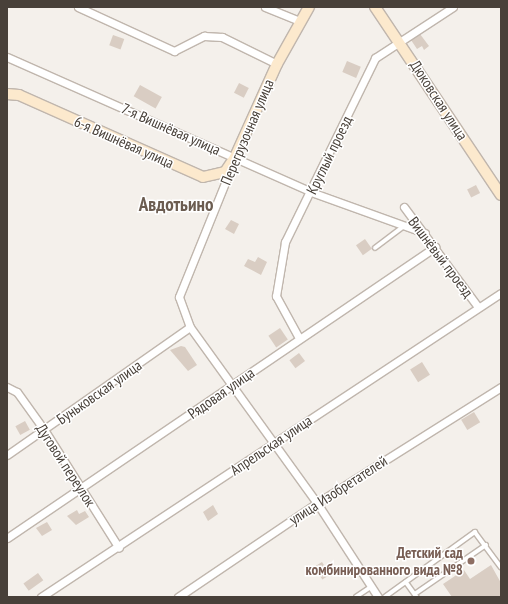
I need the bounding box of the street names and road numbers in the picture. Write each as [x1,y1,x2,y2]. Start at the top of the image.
street label: Дюковская улица [406,57,472,143]
street label: Перегрузочная улица [217,76,277,188]
street label: 7-я Вишнёвая улица [119,99,223,159]
street label: 6-я Вишнёвая улица [71,112,177,172]
street label: Круглый проезд [302,113,356,197]
street label: Вишнёвый проезд [405,213,477,301]
street label: Буньковская улица [53,356,145,428]
street label: Рядовая улица [184,363,258,423]
street label: Апрельская улица [227,411,315,479]
street label: Дуговой переулок [32,420,100,510]
street label: улица Изобретателей [286,452,390,528]

